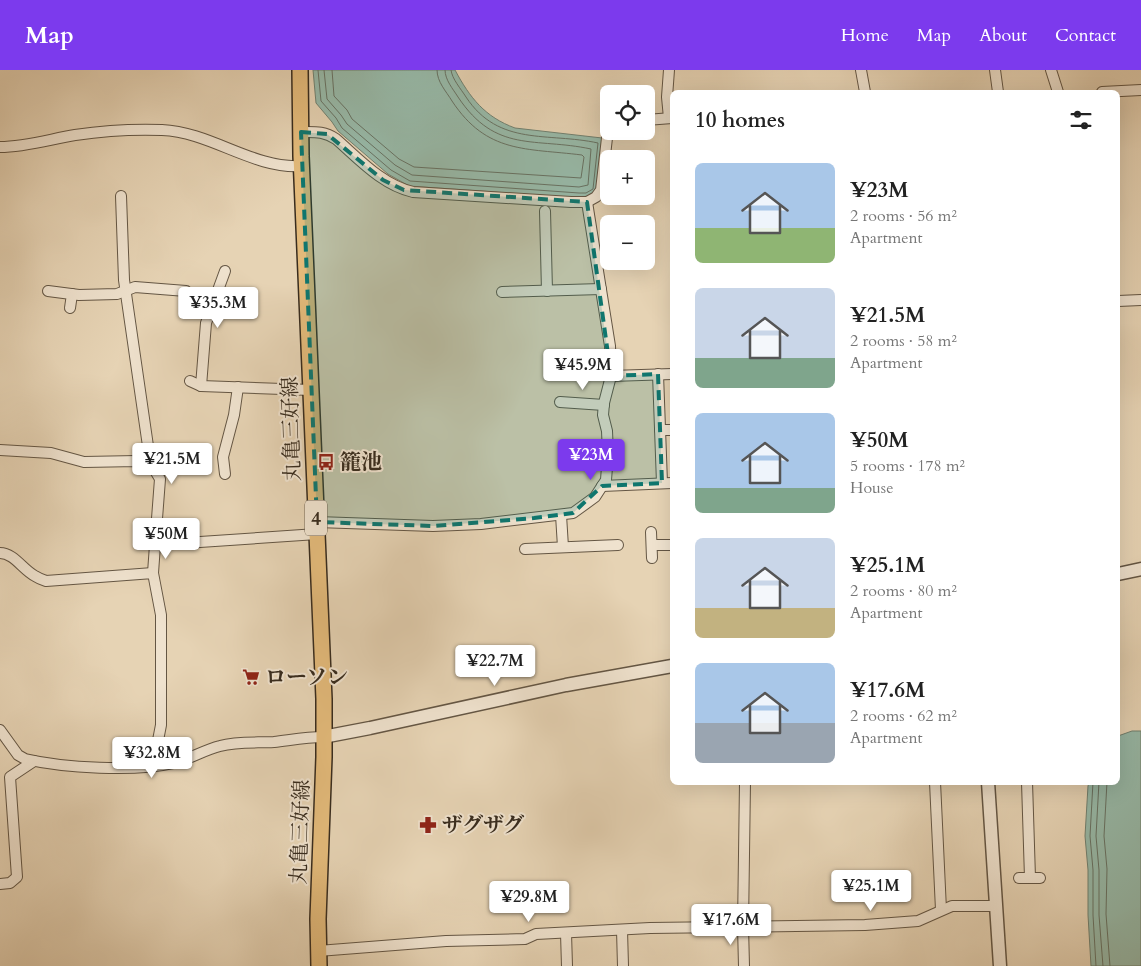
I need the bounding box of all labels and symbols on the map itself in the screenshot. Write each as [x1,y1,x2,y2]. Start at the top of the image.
pin: ¥35.3M [177,286,259,329]
pin: ¥45.9M [542,348,624,391]
street label: 丸亀三好線 [275,376,308,482]
pin: ¥23M [561,438,621,481]
pin: ¥21.5M [131,442,213,485]
place label: 籠池 [340,448,382,477]
bus stop icon: 籠池 [316,452,336,472]
road number: 4 [305,500,327,536]
pin: ¥50M [136,518,196,560]
pin: ¥22.7M [454,644,536,687]
place label: ローソン [265,663,348,692]
supermarket icon: ローソン [241,667,261,687]
pin: ¥32.8M [111,736,193,779]
street label: 丸亀三好線 [284,779,317,885]
place label: ザグザグ [442,811,524,840]
pharmacy icon: ザグザグ [418,815,438,835]
pin: ¥25.1M [830,870,912,912]
pin: ¥29.8M [488,880,570,923]
pin: ¥17.6M [690,904,772,946]

